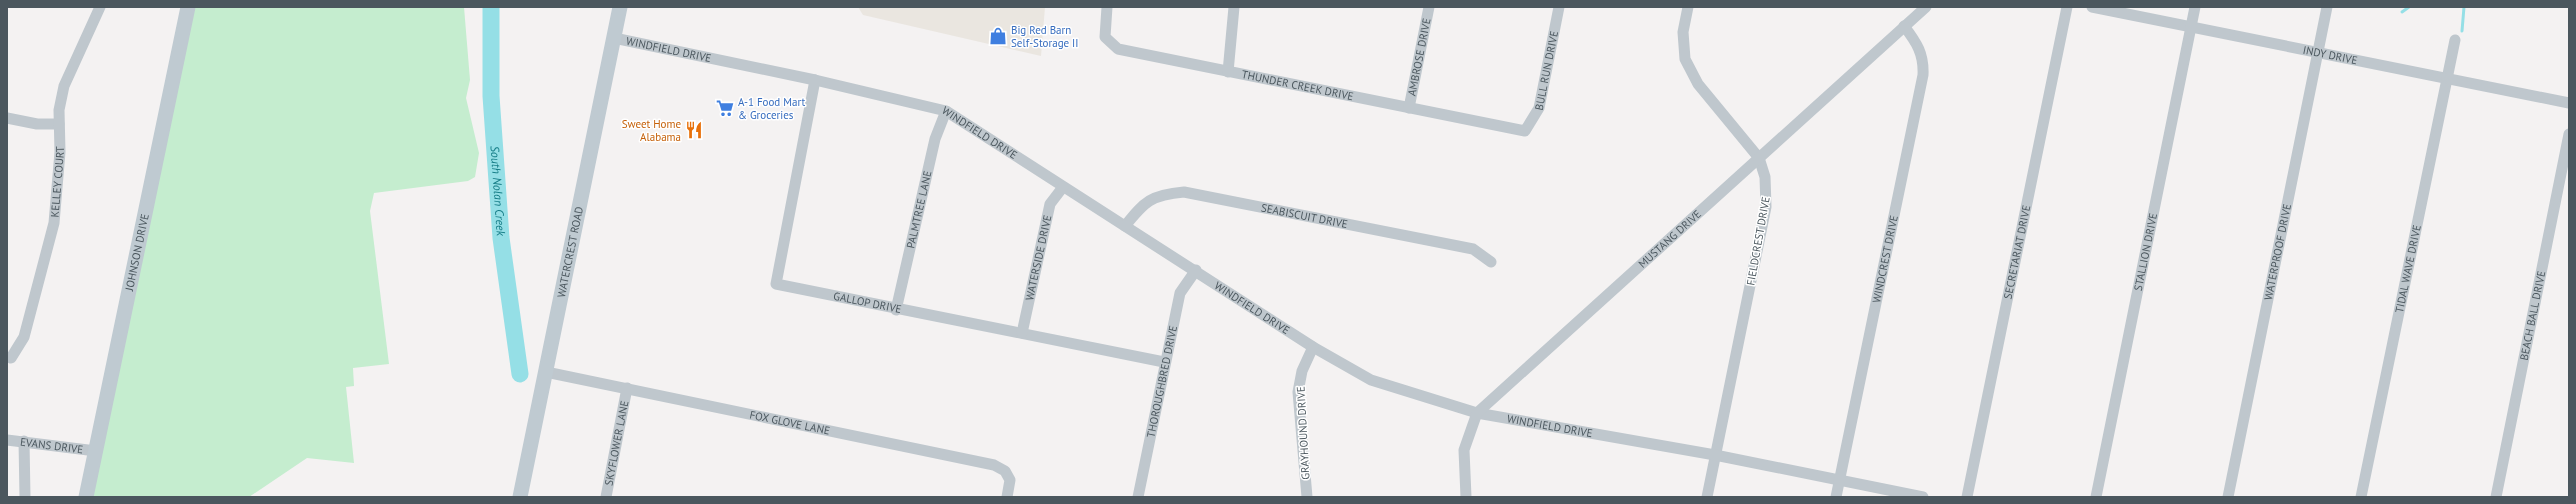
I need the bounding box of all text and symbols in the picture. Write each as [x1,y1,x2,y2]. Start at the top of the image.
street label: AMBROSE DRIVE [1405,17,1434,97]
place label: Big Red Barn Self-Storage II [1011,23,1079,50]
shop icon: Big Red Barn Self-Storage II [988,26,1008,46]
street label: BULL RUN DRIVE [1532,30,1561,112]
street label: WINDFIELD DRIVE [625,34,713,65]
street label: INDY DRIVE [2302,43,2359,67]
street label: THUNDER CREEK DRIVE [1240,67,1355,103]
place label: A-1 Food Mart & Groceries [738,95,805,122]
supermarket icon: A-1 Food Mart & Groceries [715,98,735,118]
street label: WINDFIELD DRIVE [939,103,1020,162]
place label: Sweet Home Alabama [622,117,681,144]
restaurant icon: Sweet Home Alabama [684,120,704,140]
water label: South Nolan Creek [488,145,509,237]
street label: KELLEY COURT [48,146,67,218]
street label: PALMTREE LANE [903,169,935,250]
street label: FIELDCREST DRIVE [1743,195,1773,286]
street label: SEABISCUIT DRIVE [1260,200,1349,231]
street label: WATERPROOF DRIVE [2261,202,2294,301]
street label: SECRETARIAT DRIVE [2001,204,2033,300]
street label: WATERCREST ROAD [554,205,586,299]
street label: MUSTANG DRIVE [1635,207,1704,271]
street label: JOHNSON DRIVE [122,212,152,293]
street label: STALLION DRIVE [2131,212,2160,292]
street label: WATERSIDE DRIVE [1022,214,1054,302]
street label: WINDCREST DRIVE [1869,214,1901,304]
street label: TIDAL WAVE DRIVE [2392,223,2424,314]
street label: BEACH BALL DRIVE [2517,270,2548,362]
street label: WINDFIELD DRIVE [1212,279,1293,337]
street label: GALLOP DRIVE [832,289,903,316]
street label: THOROUGHBRED DRIVE [1143,324,1180,439]
street label: GRAYHOUND DRIVE [1294,386,1312,480]
street label: SKYFLOWER LANE [601,399,631,487]
street label: FOX GLOVE LANE [748,407,831,438]
street label: WINDFIELD DRIVE [1506,411,1594,440]
street label: EVANS DRIVE [19,435,84,456]

